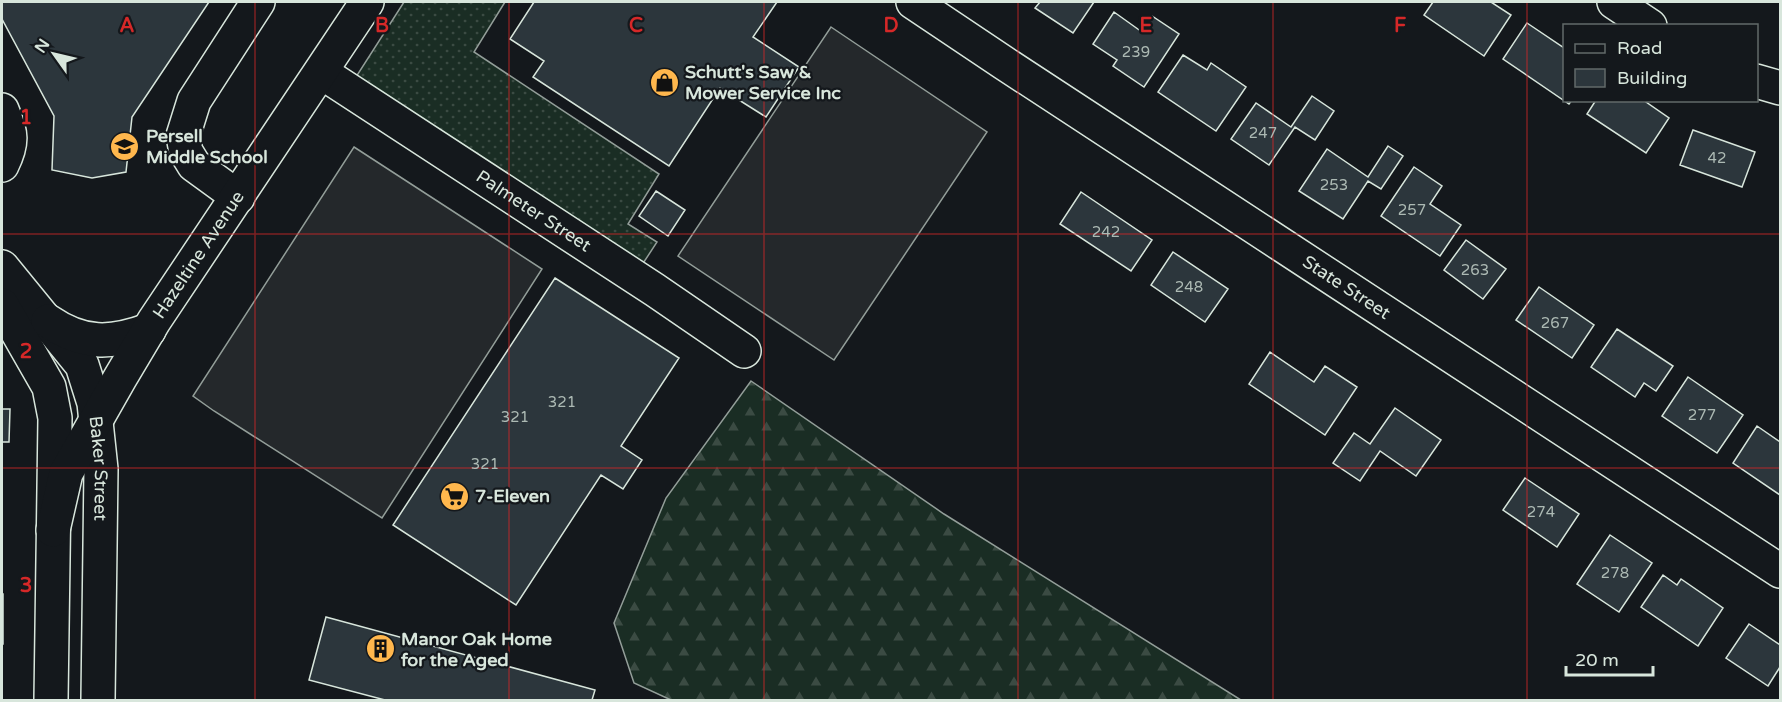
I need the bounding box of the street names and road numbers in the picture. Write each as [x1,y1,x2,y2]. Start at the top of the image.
street label: Palmeter Street [472,165,596,256]
street label: Hazeltine Avenue [148,186,249,323]
street label: State Street [1298,250,1395,324]
street label: Baker Street [84,415,112,521]

